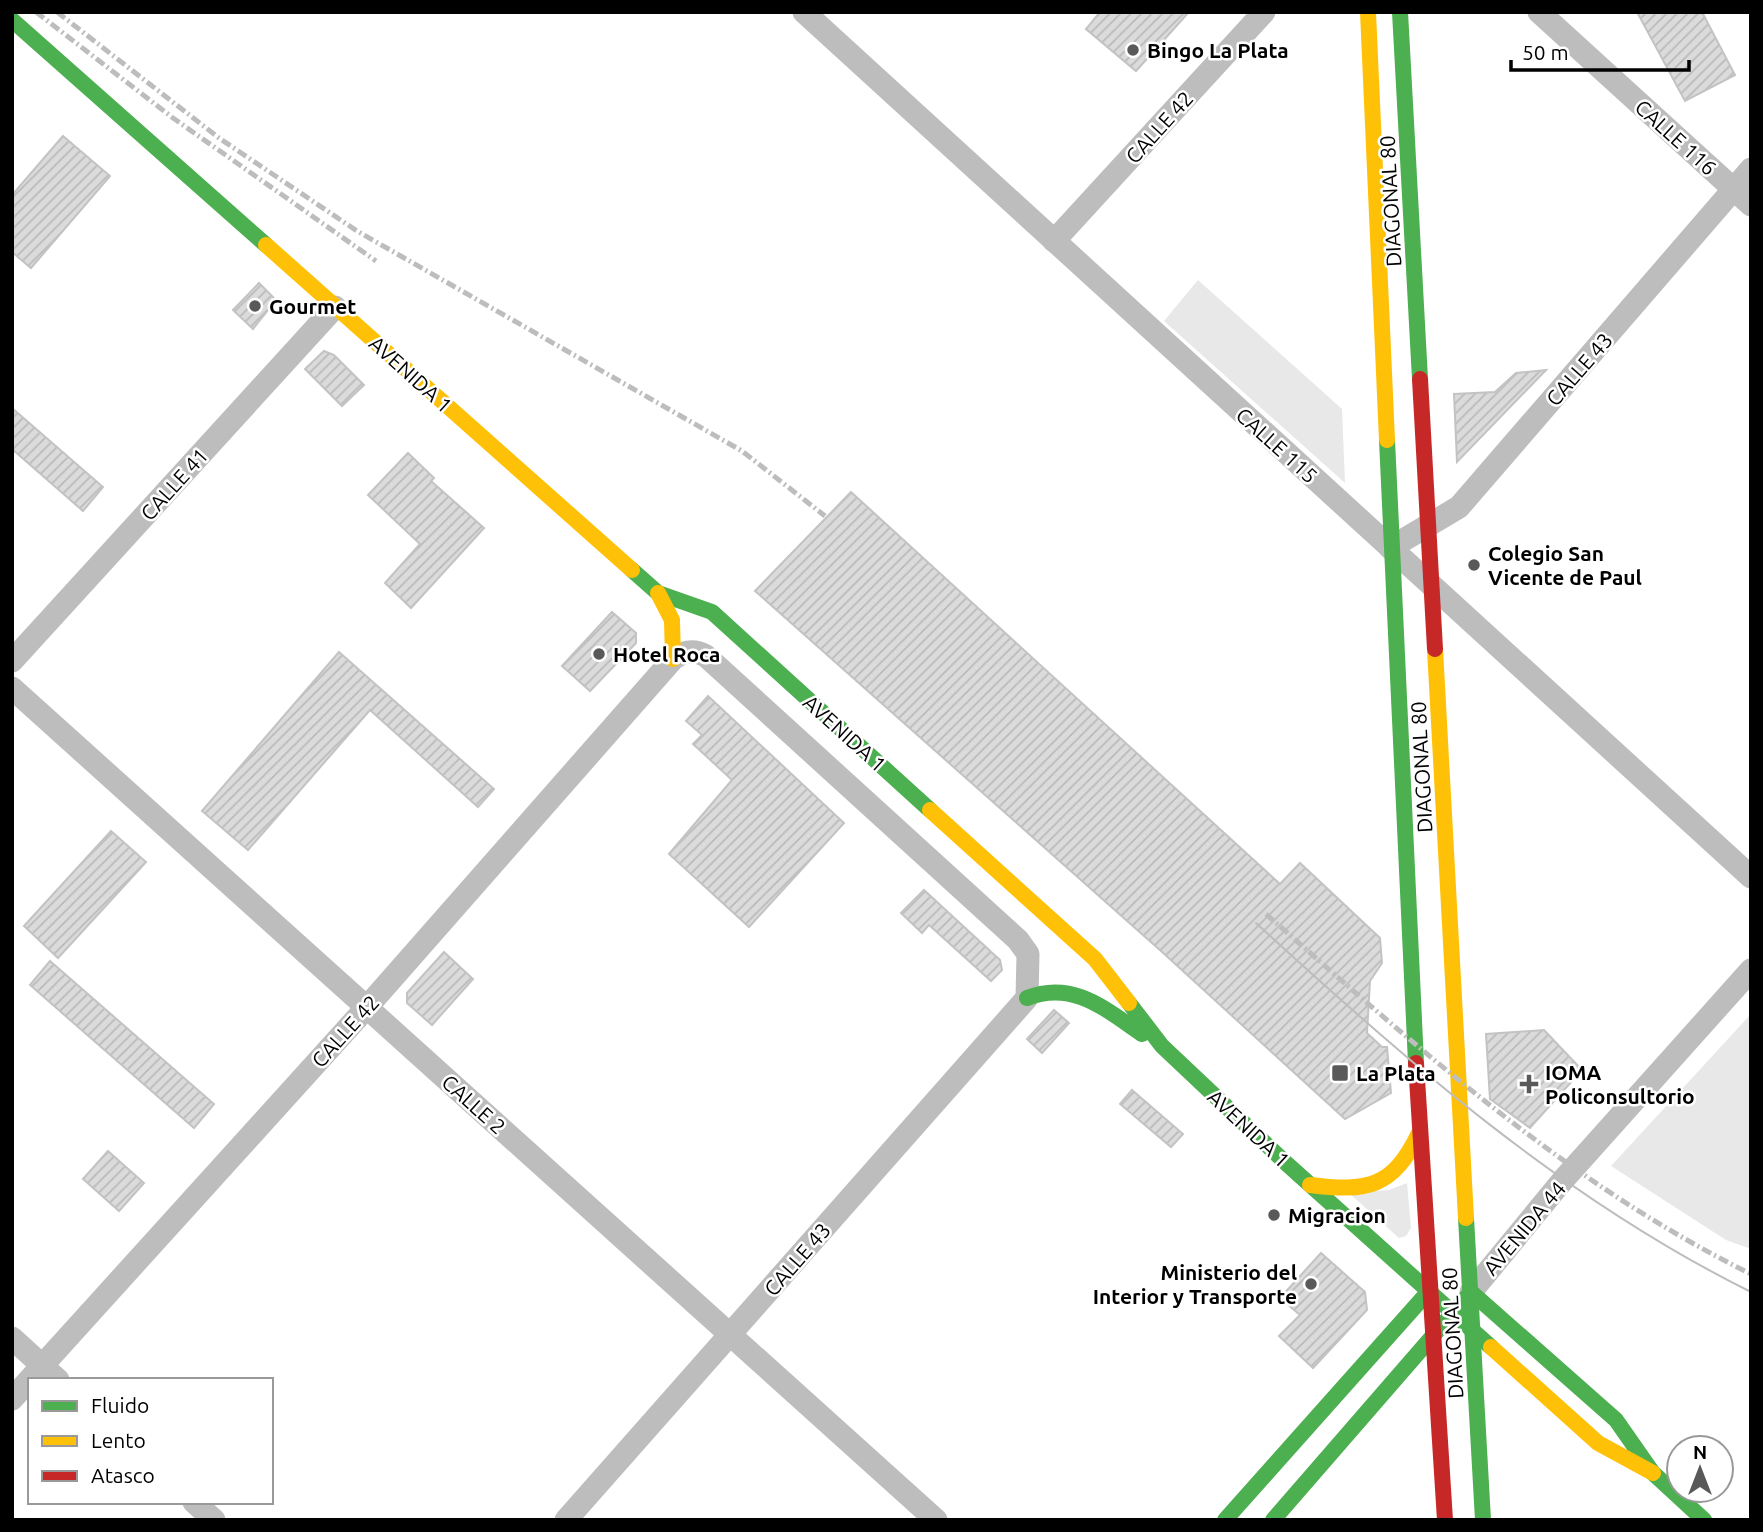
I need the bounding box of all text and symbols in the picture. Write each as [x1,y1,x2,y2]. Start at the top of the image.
scale bar [1511,28,1690,72]
place label: Bingo La Plata [1147,38,1289,62]
text: 50 m [1522,40,1569,64]
marker: Bingo La Plata [1125,42,1141,58]
street label: CALLE 42 [1120,86,1198,168]
street label: CALLE 116 [1631,94,1721,180]
street label: DIAGONAL 80 [1375,135,1405,267]
place label: Gourmet [269,294,356,318]
marker: Gourmet [247,298,263,314]
street label: CALLE 43 [1541,328,1617,410]
street label: AVENIDA 1 [365,331,457,417]
street label: CALLE 115 [1232,402,1322,488]
street label: CALLE 41 [135,443,213,525]
place label: Colegio San Vicente de Paul [1488,541,1642,589]
marker: Colegio San Vicente de Paul [1466,557,1482,573]
place label: Hotel Roca [613,642,720,666]
marker: Hotel Roca [591,646,607,662]
street label: AVENIDA 1 [799,690,891,776]
street label: DIAGONAL 80 [1406,701,1436,833]
street label: CALLE 42 [306,990,384,1072]
place label: IOMA Policonsultorio [1545,1060,1695,1108]
place label: La Plata [1356,1061,1436,1085]
marker: La Plata [1330,1063,1350,1083]
street label: CALLE 2 [437,1069,511,1139]
marker: IOMA Policonsultorio [1519,1074,1539,1094]
street label: AVENIDA 1 [1203,1084,1295,1172]
street label: AVENIDA 44 [1478,1176,1570,1280]
place label: Migracion [1288,1203,1386,1227]
marker: Migracion [1266,1207,1282,1223]
street label: CALLE 43 [759,1218,835,1300]
place label: Ministerio del Interior y Transporte [1093,1260,1297,1308]
street label: DIAGONAL 80 [1437,1267,1467,1399]
marker: Ministerio del Interior y Transporte [1303,1276,1319,1292]
legend [28,1378,273,1504]
text: Fluido [91,1393,149,1417]
text: Lento [91,1428,146,1452]
north arrow [1665,1434,1735,1504]
text: N [1693,1441,1707,1463]
text: Atasco [91,1463,155,1487]

